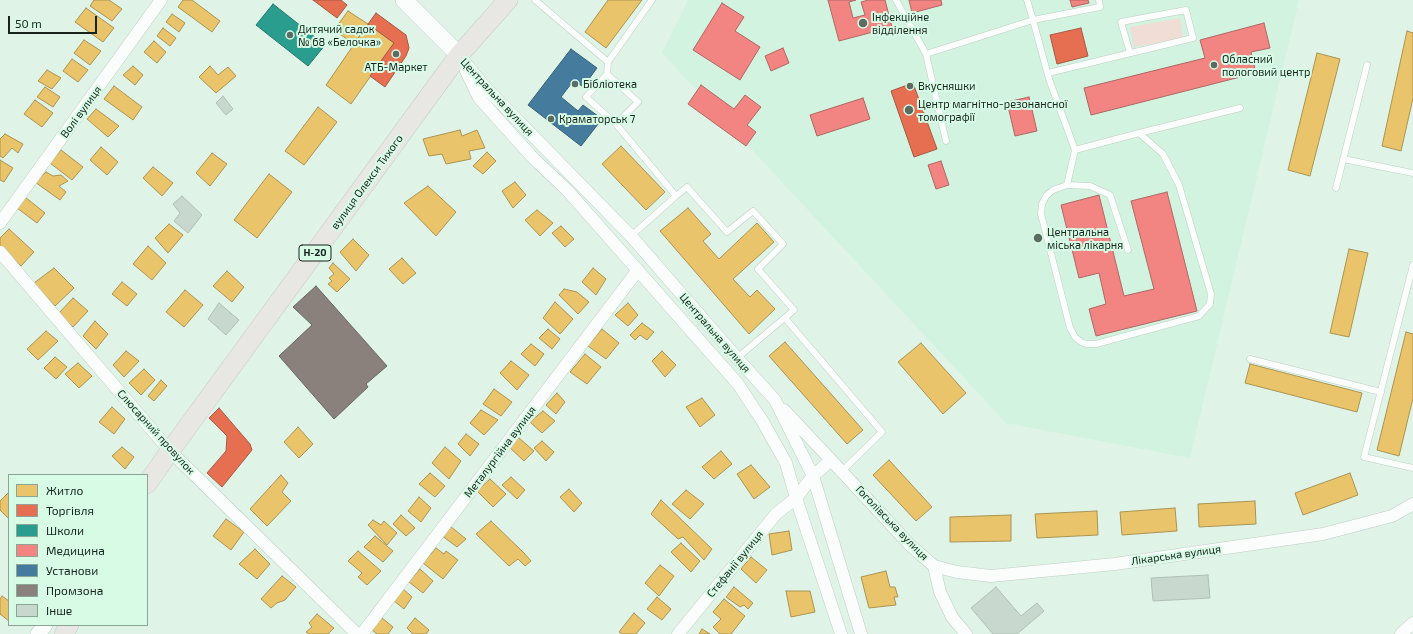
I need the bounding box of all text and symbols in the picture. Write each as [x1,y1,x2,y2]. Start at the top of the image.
scale bar [10,8,99,34]
place label: Інфекційне відділення [872,10,929,36]
text: 50 m [15,16,42,30]
marker: Інфекційне відділення [857,17,869,29]
place label: Дитячий садок № 68 «Белочка» [298,22,381,48]
marker: Дитячий садок № 68 «Белочка» [285,30,295,40]
marker: АТБ-Маркет [391,49,401,59]
place label: Обласний пологовий центр [1222,52,1310,78]
street label: Центральна вулиця [458,55,536,139]
place label: АТБ-Маркет [364,60,428,74]
marker: Обласний пологовий центр [1209,60,1219,70]
place label: Бібліотека [583,77,637,91]
marker: Бібліотека [570,79,580,89]
place label: Вкусняшки [918,79,976,93]
marker: Вкусняшки [905,81,915,91]
street label: Волі вулиця [58,83,104,141]
place label: Центр магнітно-резонансної томографії [918,97,1068,123]
marker: Центр магнітно-резонансної томографії [903,104,915,116]
place label: Краматорськ 7 [559,112,635,126]
marker: Краматорськ 7 [546,114,556,124]
street label: вулиця Олекси Тихого [328,132,406,232]
place label: Центральна міська лікарня [1047,225,1123,251]
marker: Центральна міська лікарня [1032,232,1044,244]
road number: Н-20 [299,245,331,261]
street label: Центральна вулиця [677,290,753,376]
street label: Слюсарний провулок [114,387,198,477]
street label: Металургійна вулиця [461,404,539,500]
legend [8,474,148,626]
text: Житло [46,483,83,497]
street label: Гоголівська вулиця [853,483,931,563]
text: Торгівля [46,503,94,517]
text: Школи [46,523,84,537]
street label: Стефанії вулиця [704,528,766,600]
street label: Лікарська вулиця [1130,542,1222,568]
text: Медицина [46,543,105,557]
text: Установи [46,563,98,577]
text: Промзона [46,583,103,597]
text: Інше [46,603,72,617]

